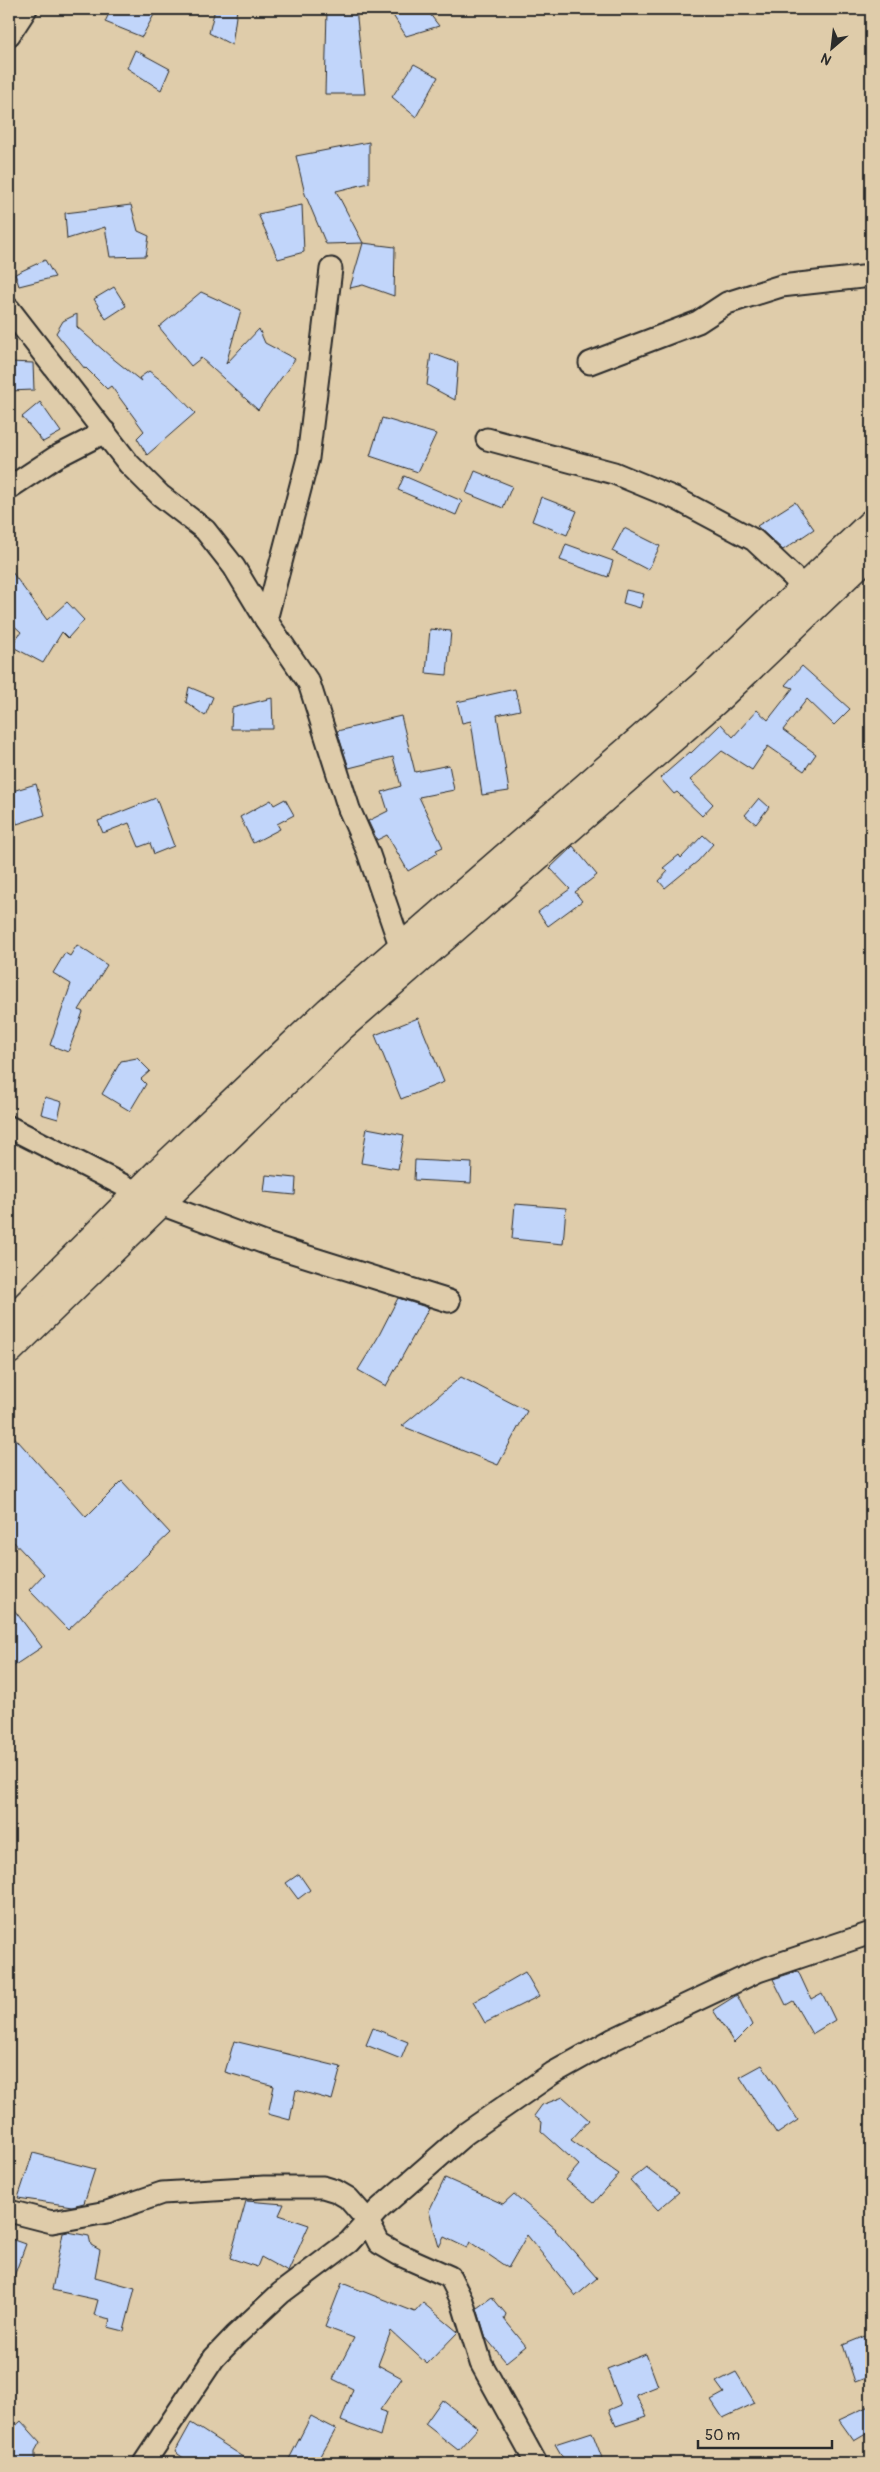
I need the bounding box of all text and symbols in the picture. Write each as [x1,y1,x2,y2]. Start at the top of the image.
north arrow [808,22,858,72]
text: N [818,49,834,69]
scale bar [698,2417,831,2449]
text: 50 m [705,2426,740,2445]

